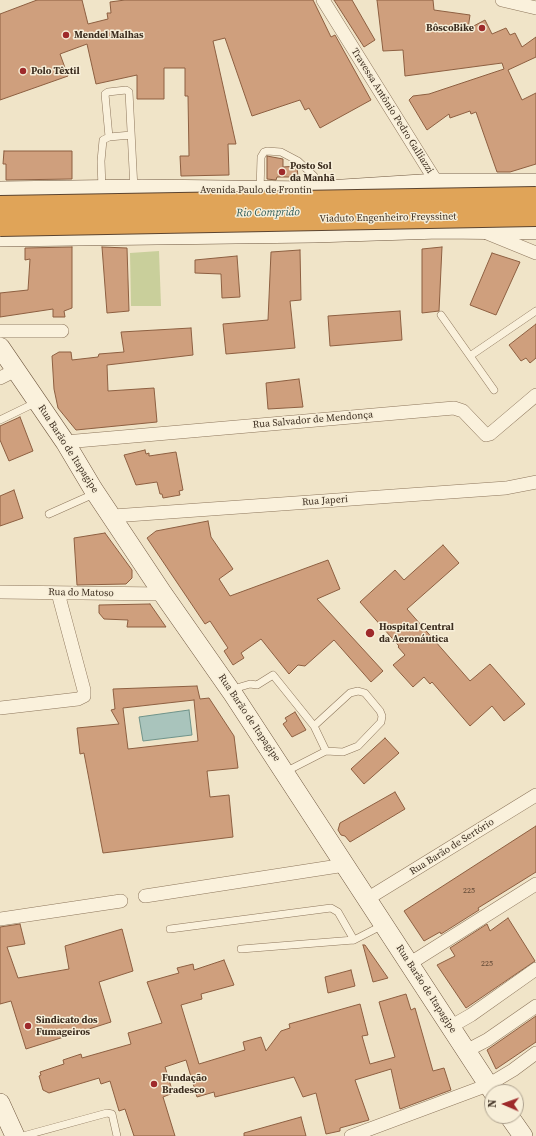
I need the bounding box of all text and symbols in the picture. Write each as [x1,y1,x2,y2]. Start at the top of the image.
place label: BôscoBike [426,22,474,34]
marker: BôscoBike [477,23,487,33]
place label: Mendel Malhas [74,29,144,41]
marker: Mendel Malhas [61,30,71,40]
street label: Travessa Antônio Pedro Galliazzi [348,46,436,176]
place label: Polo Têxtil [31,65,80,77]
marker: Polo Têxtil [18,66,28,76]
place label: Posto Sol da Manhã [290,160,335,184]
marker: Posto Sol da Manhã [277,167,287,177]
street label: Avenida Paulo de Frontin [200,184,312,196]
water label: Rio Comprido [236,206,300,220]
street label: Viaduto Engenheiro Freyssinet [319,211,457,225]
street label: Rua Barão de Itapagipe [35,403,101,495]
street label: Rua Salvador de Mendonça [252,409,374,431]
street label: Rua Japeri [302,493,348,509]
street label: Rua do Matoso [48,586,114,600]
place label: Hospital Central da Aeronáutica [379,621,454,644]
marker: Hospital Central da Aeronáutica [364,627,376,639]
street label: Rua Barão de Itapagipe [215,672,283,764]
street label: Rua Barão de Sertório [408,816,496,878]
house number: 225 [463,886,475,896]
street label: Rua Barão de Itapagipe [393,943,459,1035]
house number: 225 [481,959,493,969]
place label: Sindicato dos Fumageiros [36,1014,98,1038]
marker: Sindicato dos Fumageiros [23,1021,33,1031]
place label: Fundação Bradesco [162,1072,207,1096]
marker: Fundação Bradesco [149,1079,159,1089]
north arrow [484,1084,524,1124]
text: N [485,1099,500,1108]

